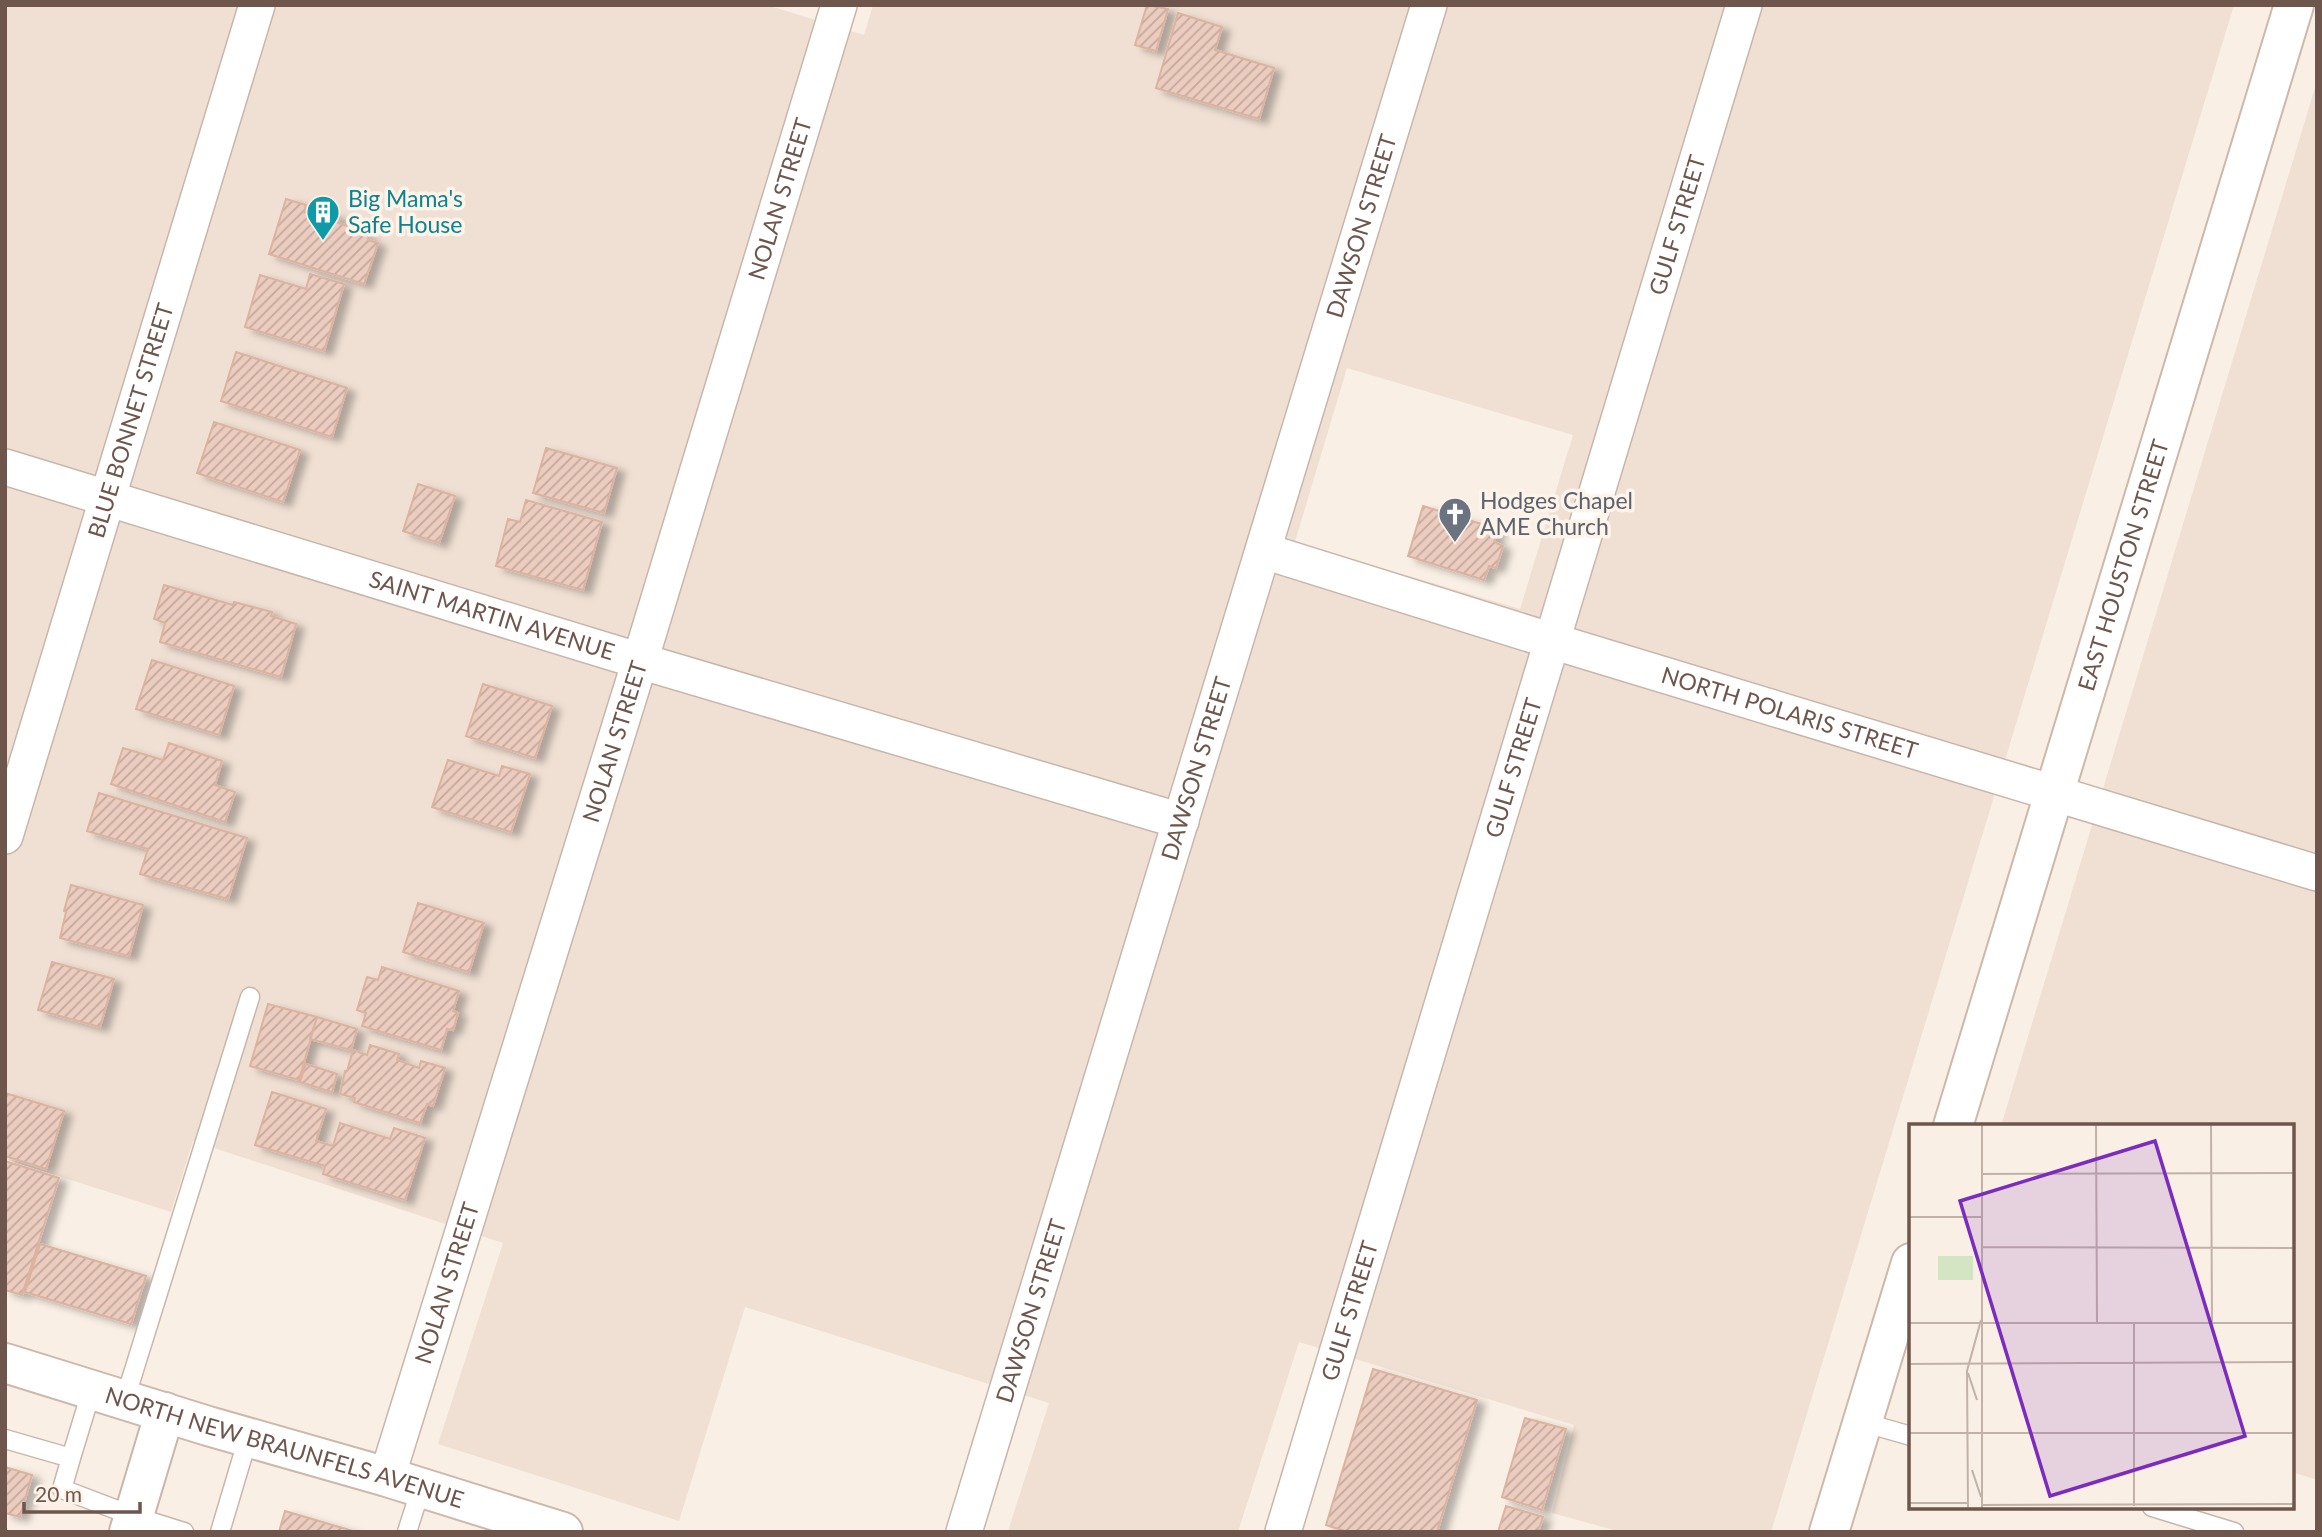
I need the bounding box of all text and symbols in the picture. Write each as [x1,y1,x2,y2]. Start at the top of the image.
street label: NOLAN STREET [741,114,817,283]
street label: DAWSON STREET [1320,130,1402,321]
street label: GULF STREET [1642,151,1711,298]
place label: Big Mama's Safe House [348,184,463,238]
building icon: Big Mama's Safe House [304,193,342,242]
street label: BLUE BONNET STREET [81,299,179,541]
street label: EAST HOUSTON STREET [2071,436,2174,694]
place label: Hodges Chapel AME Church [1480,486,1633,540]
church icon: Hodges Chapel AME Church [1436,495,1474,544]
street label: SAINT MARTIN AVENUE [366,564,618,665]
street label: NOLAN STREET [576,657,652,825]
street label: NORTH POLARIS STREET [1658,660,1922,764]
street label: DAWSON STREET [1154,673,1237,863]
street label: GULF STREET [1478,694,1547,841]
inset map [1909,1124,2294,1509]
street label: NOLAN STREET [408,1198,484,1367]
street label: DAWSON STREET [989,1215,1072,1406]
street label: GULF STREET [1315,1237,1383,1384]
street label: NORTH NEW BRAUNFELS AVENUE [102,1380,468,1513]
scale bar [24,1470,140,1514]
text: 20 m [35,1481,82,1506]

